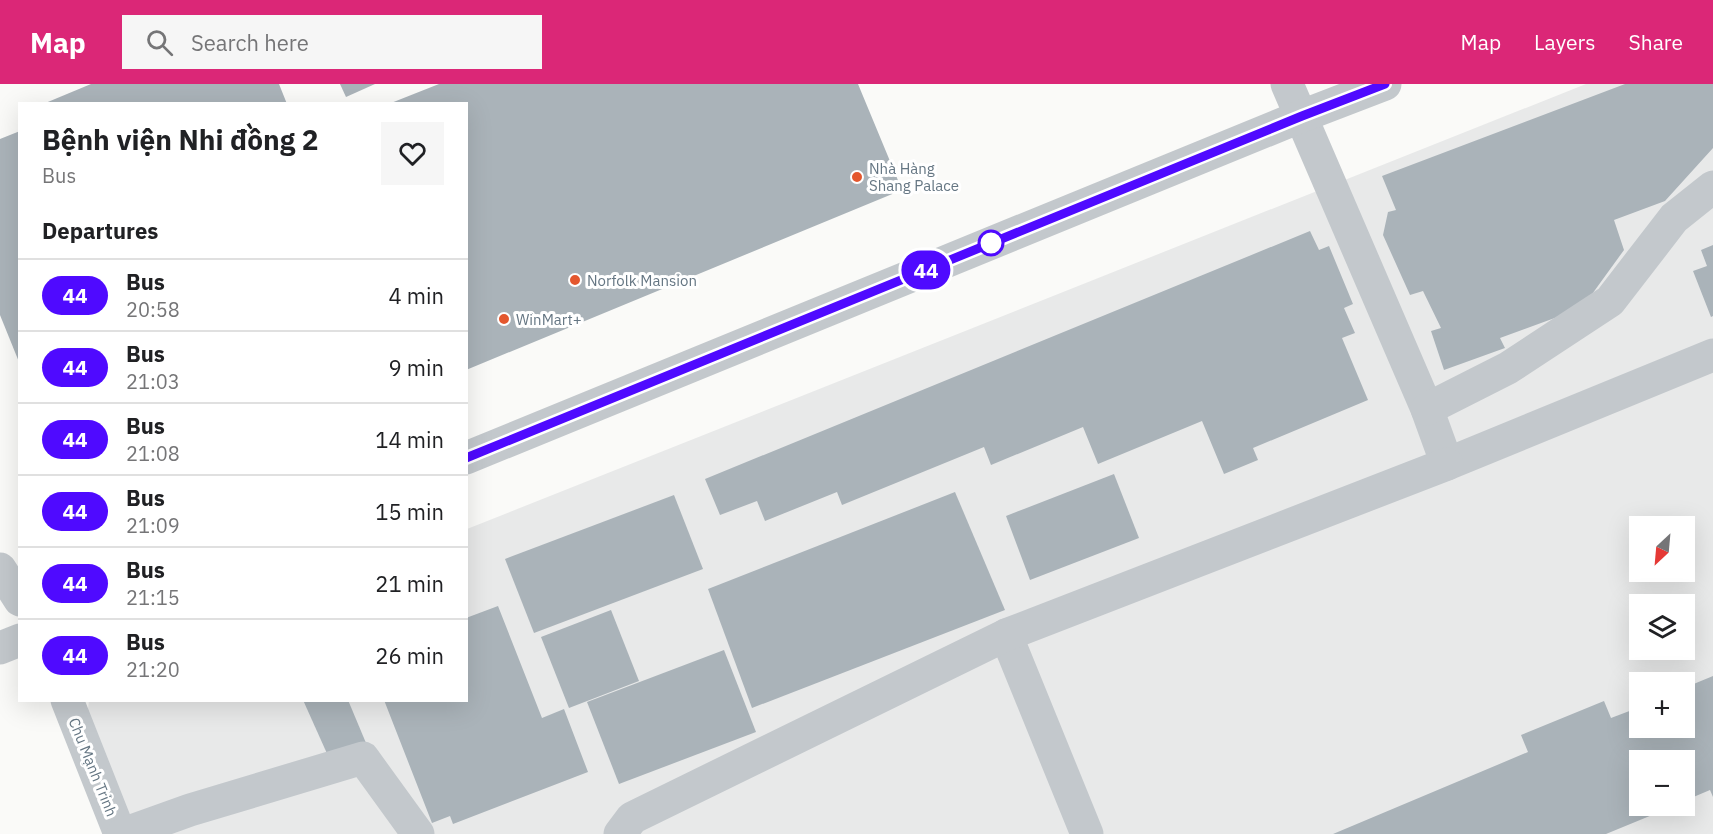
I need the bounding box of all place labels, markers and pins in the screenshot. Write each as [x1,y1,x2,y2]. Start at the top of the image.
place label: Nhà Hàng Shang Palace [869,159,959,195]
marker: Nhà Hàng Shang Palace [850,170,864,184]
unlabelled marker [978,230,1004,256]
place label: Norfolk Mansion [587,271,697,290]
marker: Norfolk Mansion [568,273,582,287]
place label: WinMart+ [516,310,582,329]
marker: WinMart+ [497,312,511,326]

